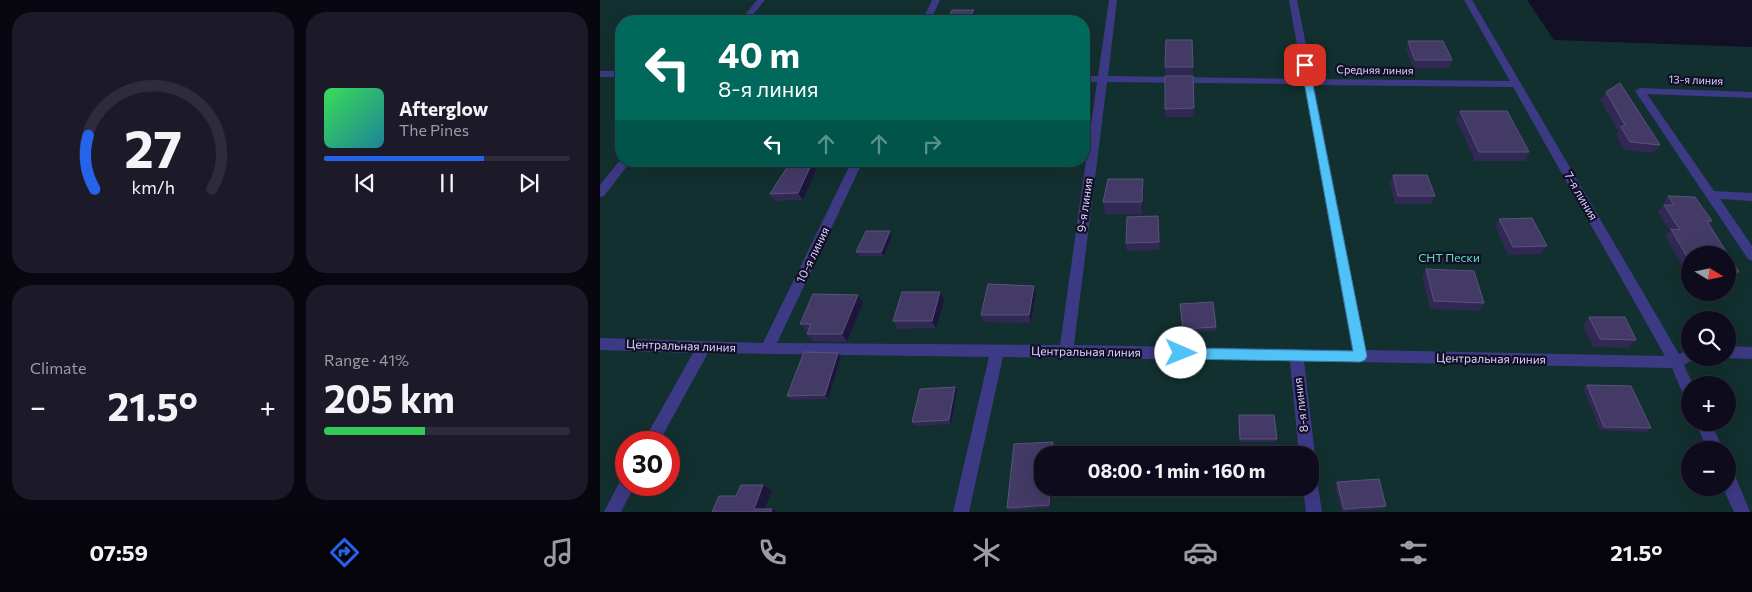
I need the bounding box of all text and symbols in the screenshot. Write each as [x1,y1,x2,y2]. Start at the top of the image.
text: 40 m [718,32,800,75]
icon: left [635,35,700,100]
pin [1284,44,1326,86]
icon: arrive [1291,51,1319,79]
street label: Средняя линия [1336,62,1414,77]
street label: 13-я линия [1669,72,1723,87]
text: 8-я линия [718,75,818,102]
text: Afterglow [399,97,488,120]
text: 27 [124,115,182,179]
text: The Pines [399,120,469,139]
icon: left [759,130,787,158]
icon: ahead [812,130,840,158]
icon: ahead [865,130,893,158]
icon: right [918,130,946,158]
icon: previous [351,169,379,197]
icon: pause [433,169,461,197]
icon: next [515,169,543,197]
street label: 7-я линия [1562,169,1601,222]
text: km/h [131,176,175,198]
street label: 9-я линия [1073,177,1095,233]
street label: 10-я линия [793,224,832,285]
north arrow [1681,246,1736,301]
map controls [1681,246,1736,496]
park label: СНТ Пески [1418,250,1480,264]
button: search [1681,311,1736,366]
position arrow [1154,326,1206,378]
street label: Центральная линия [626,336,736,354]
street label: Центральная линия [1031,343,1141,359]
text: Range · 41% [324,350,409,369]
street label: Центральная линия [1436,350,1546,366]
text: Climate [30,358,86,377]
text: 205 km [324,374,455,421]
button: + [1681,376,1736,431]
street label: 8-я линия [1290,377,1310,433]
text: 21.5° [108,382,198,429]
text: − [30,389,46,423]
text: + [260,389,276,423]
speed limit sign: 30 [615,431,680,496]
button: − [1681,441,1736,496]
text: 08:00 · 1 min · 160 m [1088,459,1265,482]
icon: directions [327,535,362,570]
icon: music [541,535,576,570]
icon: phone [755,535,790,570]
icon: climate [969,535,1004,570]
icon: car [1183,535,1218,570]
icon: filters [1396,535,1431,570]
text: 07:59 [89,539,148,566]
text: 21.5° [1610,539,1663,566]

